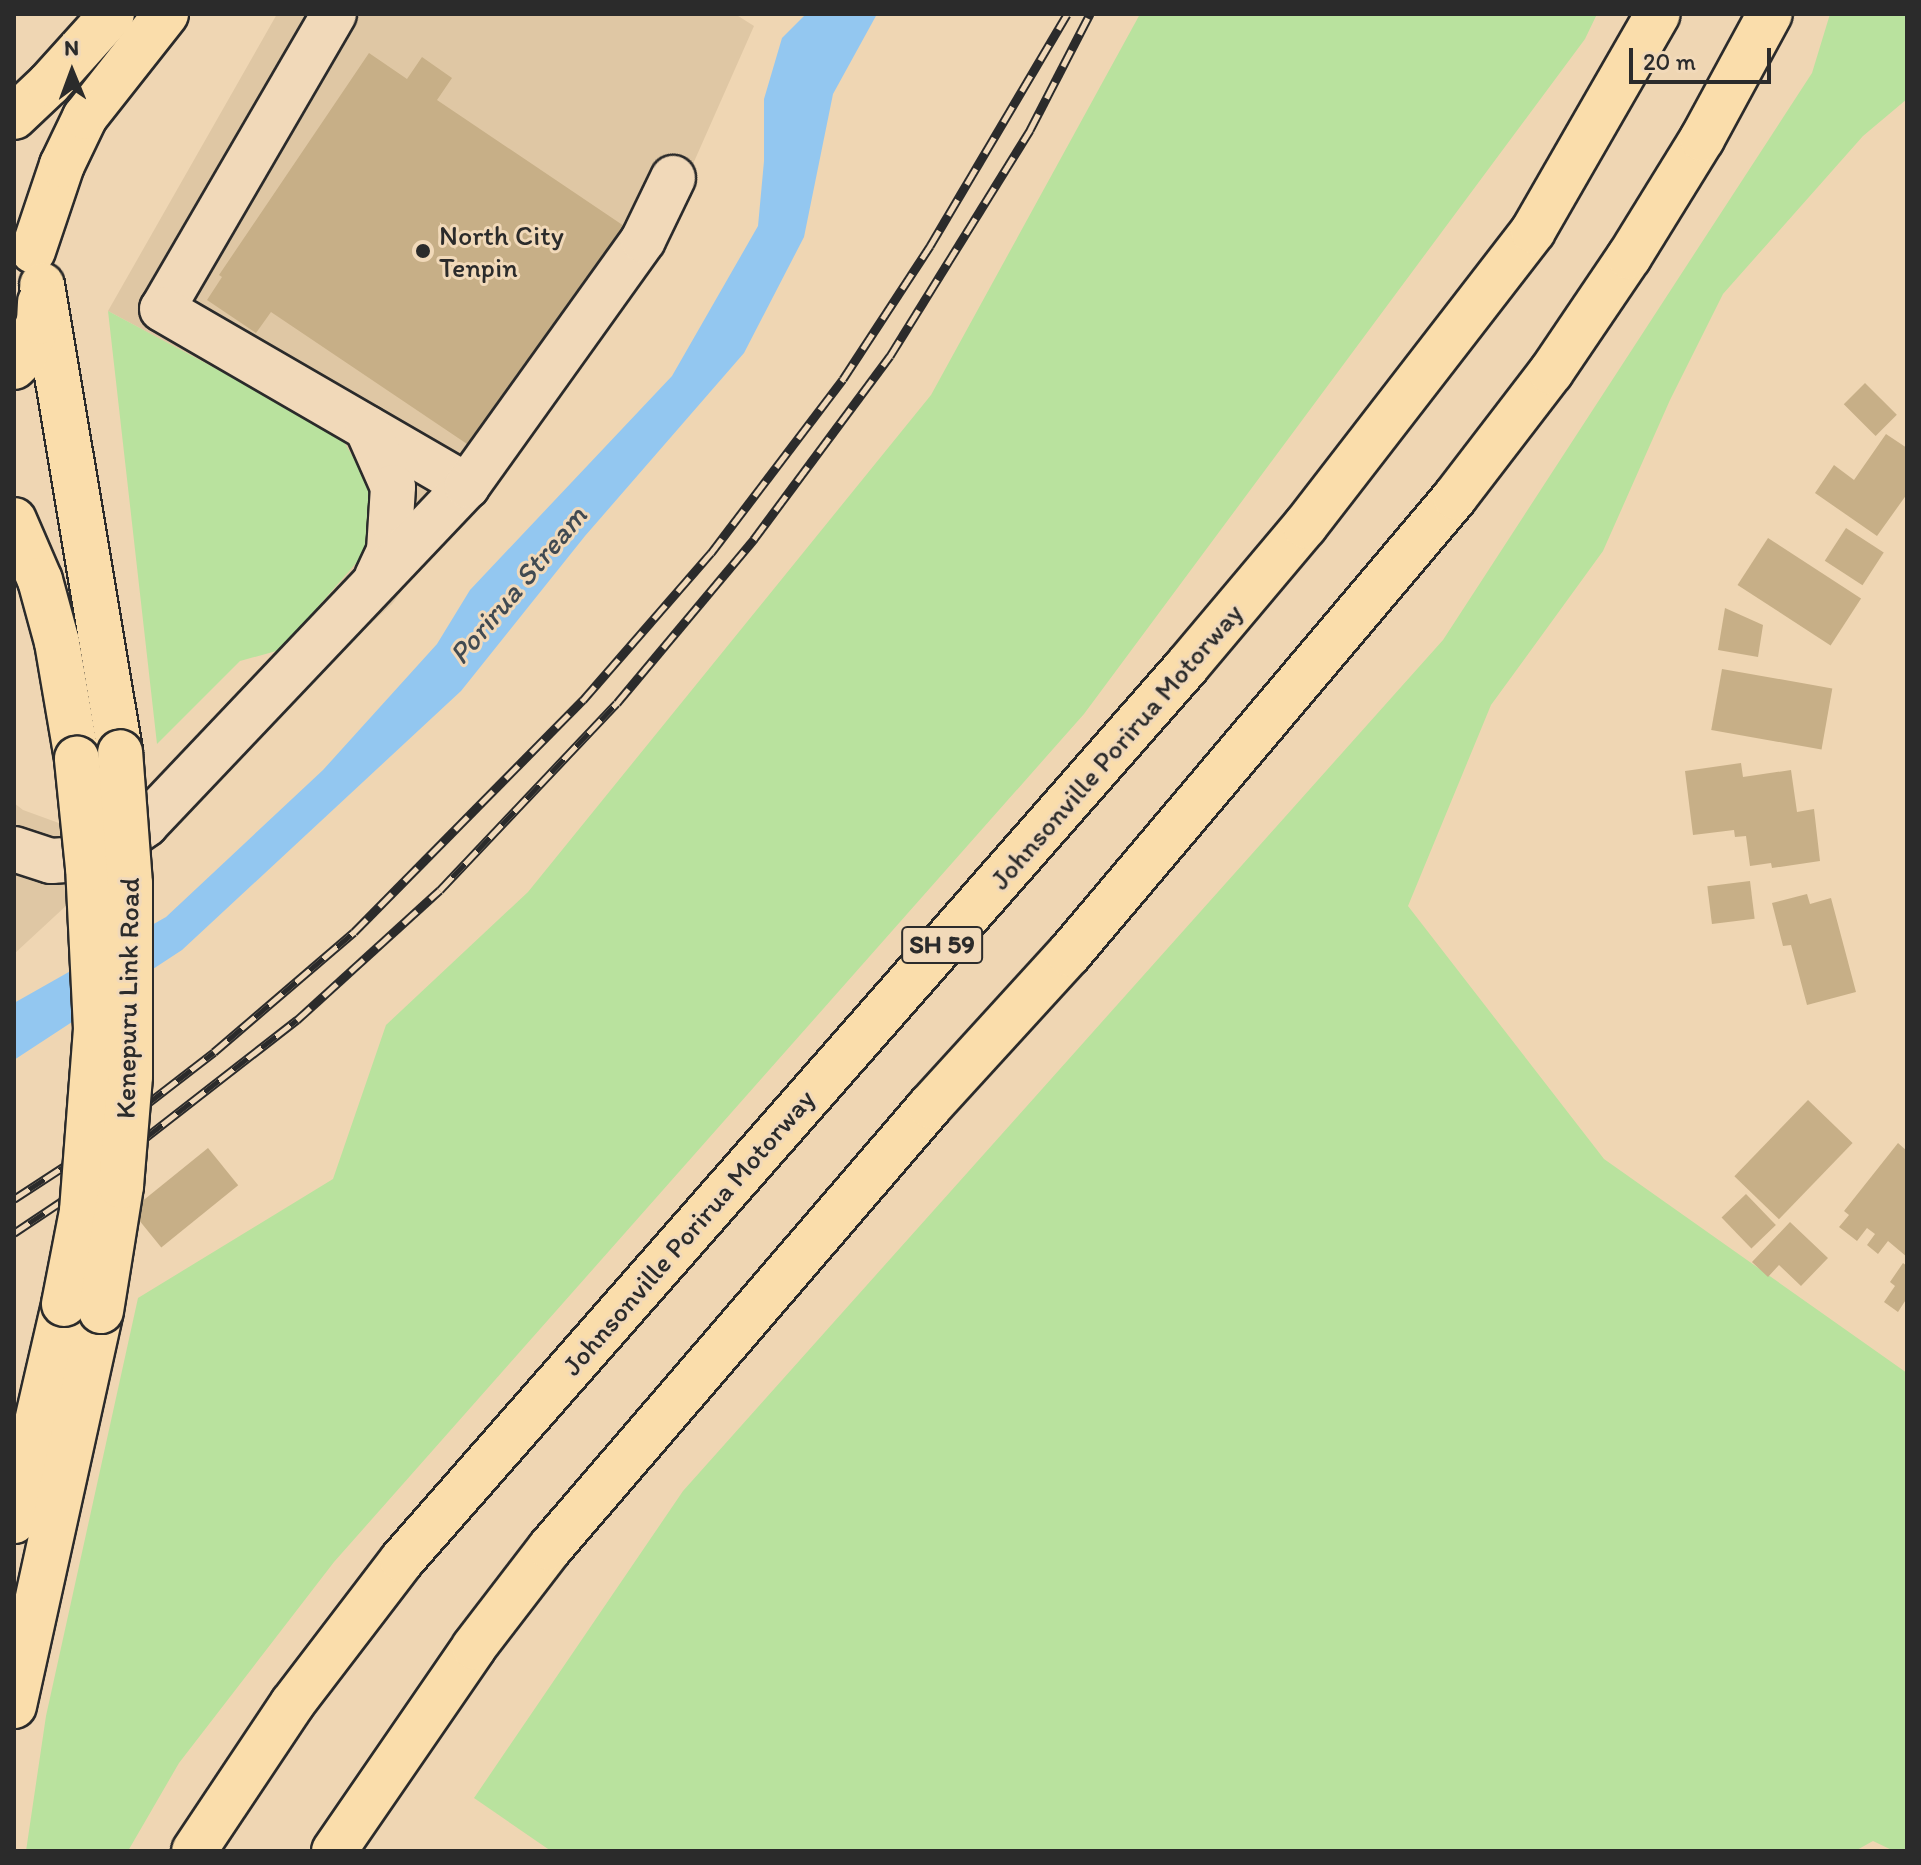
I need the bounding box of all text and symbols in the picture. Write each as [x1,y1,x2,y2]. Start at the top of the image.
north arrow [32,32,112,112]
scale bar [1633,32,1775,82]
text: N [64,34,79,61]
text: 20 m [1643,47,1696,76]
place label: North City Tenpin [439,218,564,284]
marker: North City Tenpin [414,242,432,260]
water label: Porirua Stream [441,499,595,671]
street label: Johnsonville Porirua Motorway [982,596,1250,896]
street label: Kenepuru Link Road [108,877,146,1119]
road number: SH 59 [900,923,984,967]
street label: Johnsonville Porirua Motorway [554,1082,822,1382]

